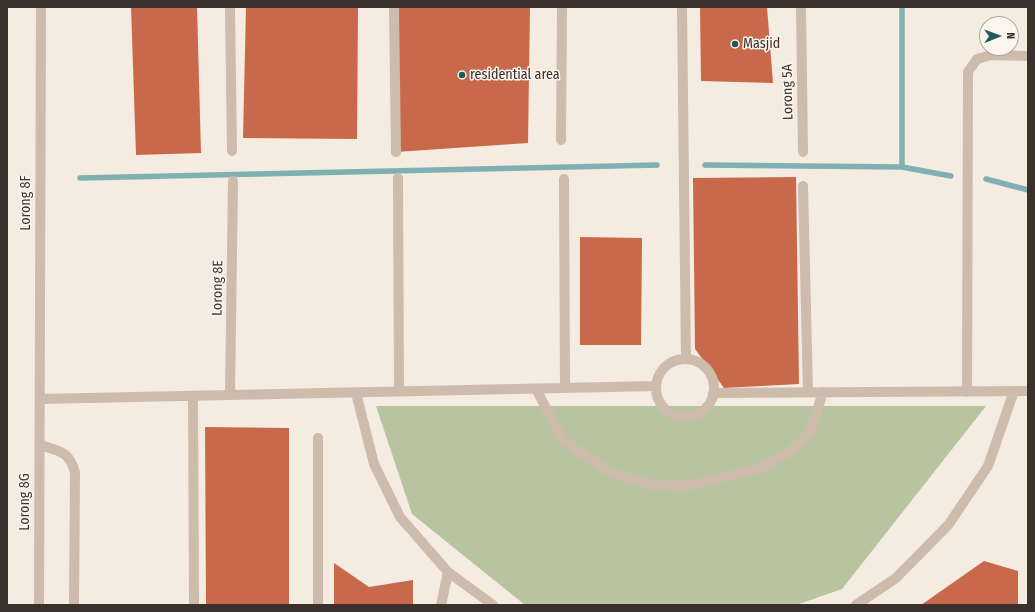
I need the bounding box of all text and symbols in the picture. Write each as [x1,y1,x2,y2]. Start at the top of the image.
north arrow [979,16,1019,56]
text: N [1004,32,1017,39]
place label: Masjid [743,36,780,52]
marker: Masjid [730,39,740,49]
street label: Lorong 5A [779,64,797,120]
place label: residential area [470,67,560,83]
marker: residential area [457,70,467,80]
street label: Lorong 8F [18,175,34,231]
street label: Lorong 8E [209,260,227,316]
street label: Lorong 8G [17,473,33,531]

